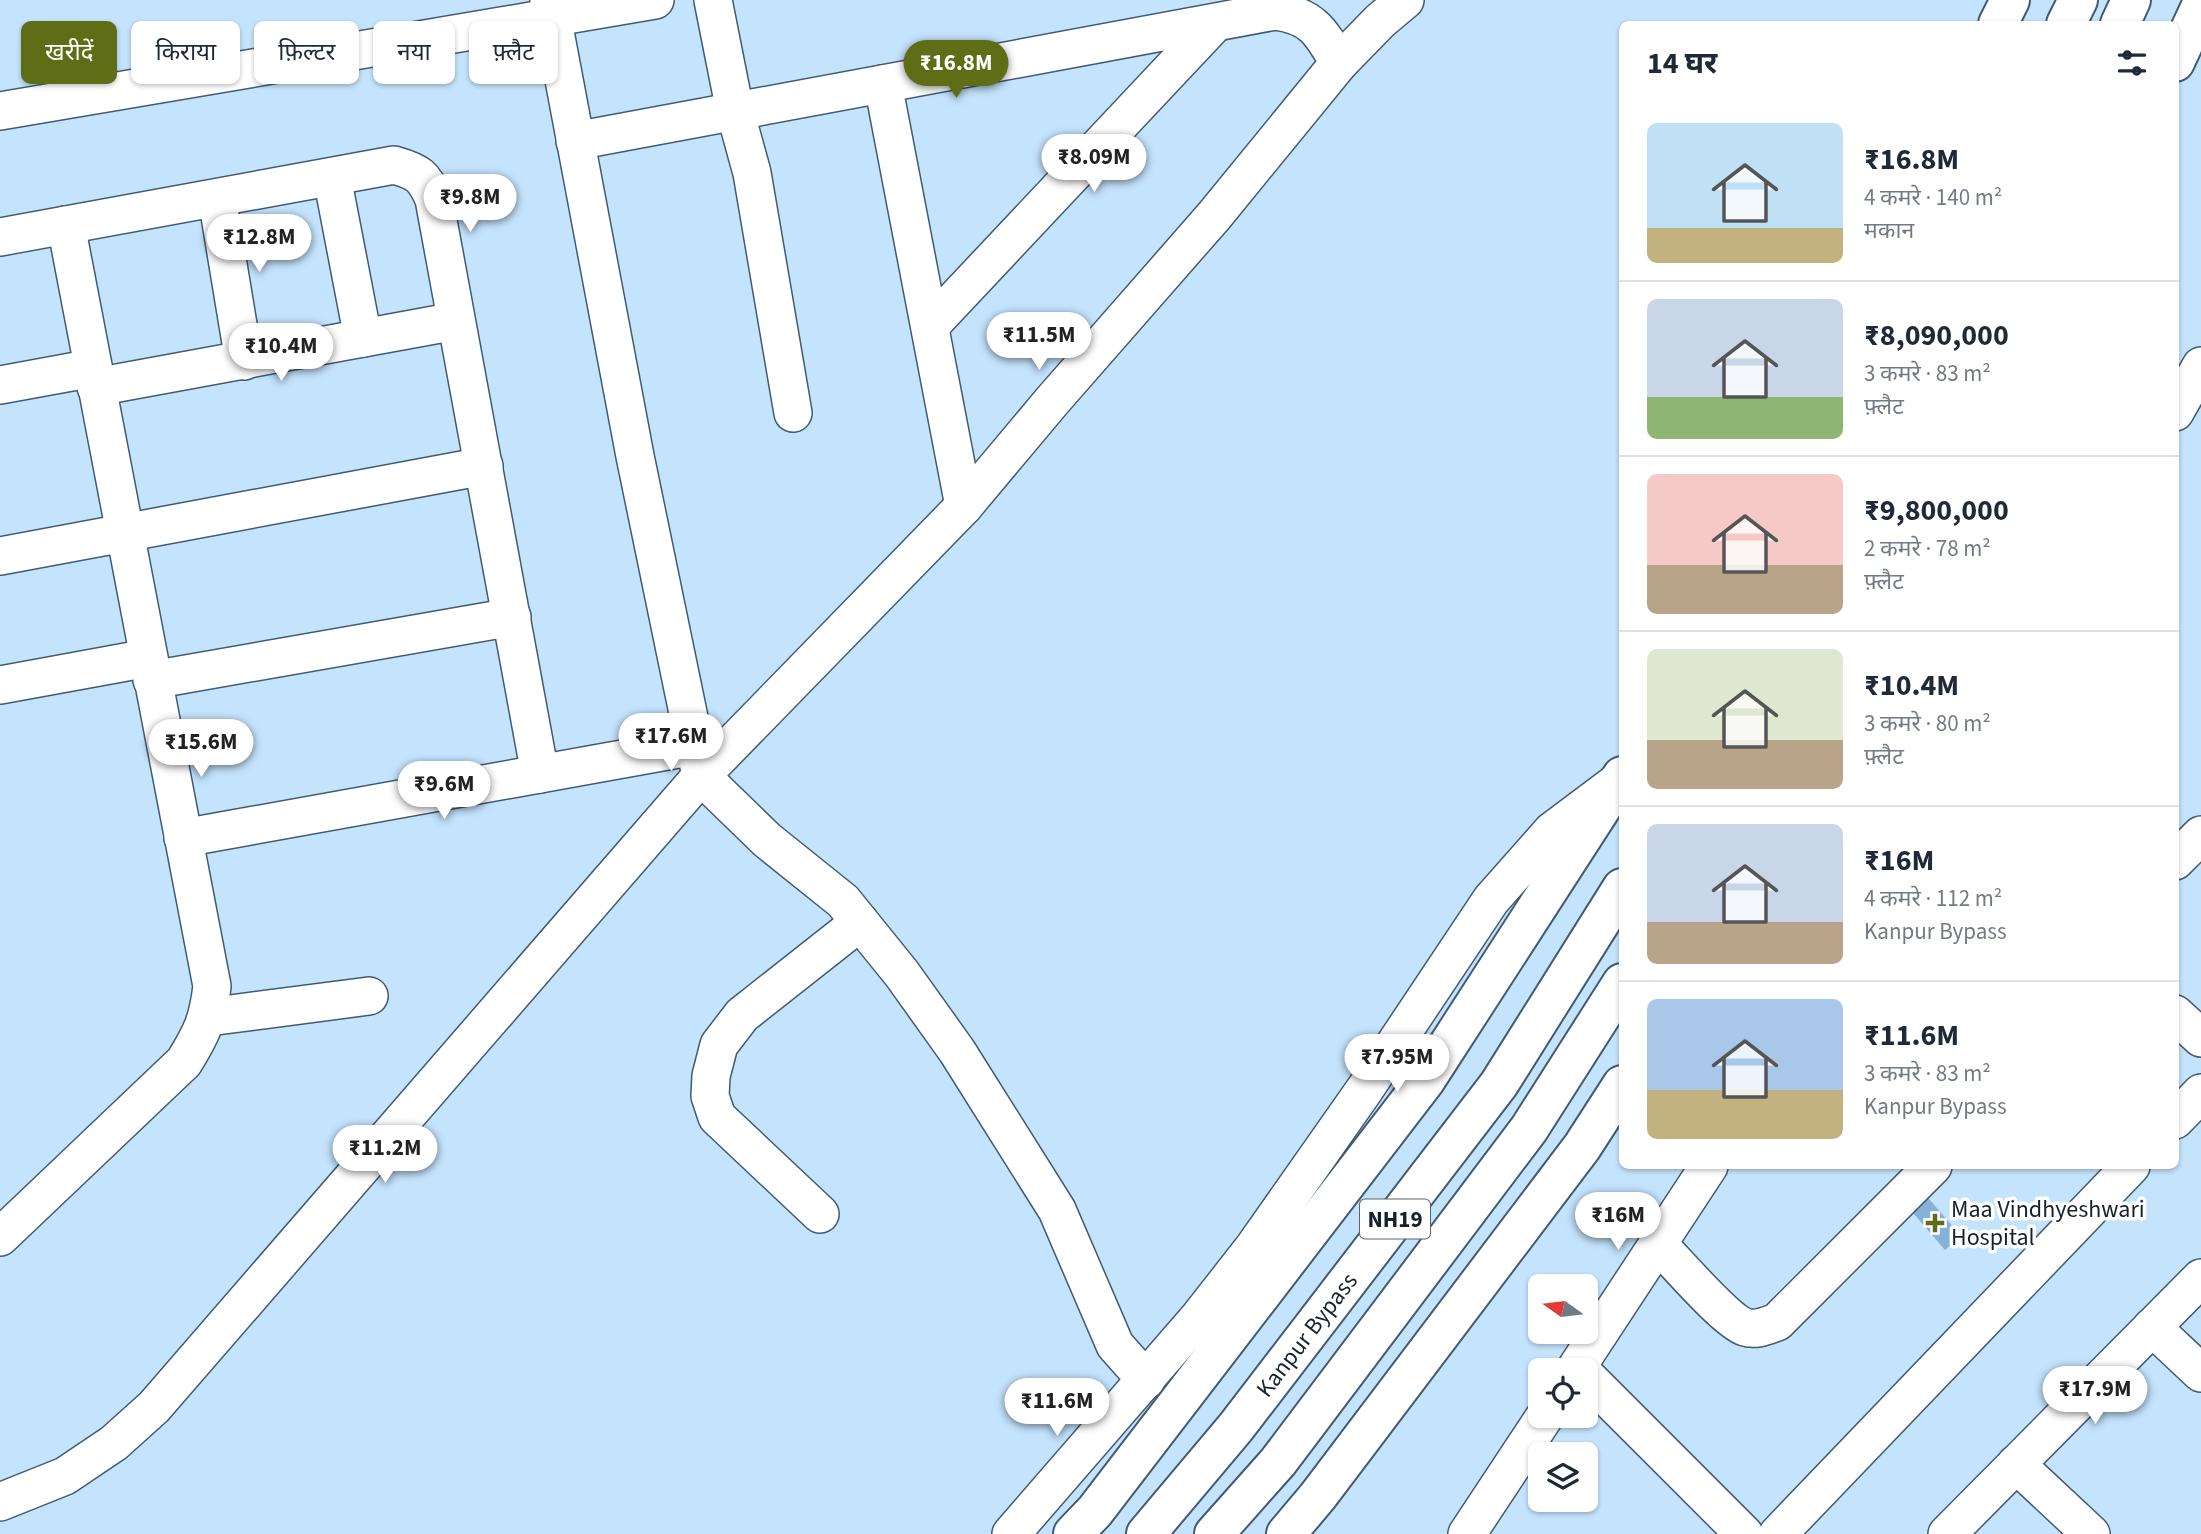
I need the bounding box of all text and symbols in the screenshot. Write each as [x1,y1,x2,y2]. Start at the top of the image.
chip: खरीदें [21,21,117,84]
chip: किराया [131,21,240,84]
chip: फ़िल्टर [254,21,359,84]
chip: नया [373,21,455,84]
chip: फ़्लैट [469,21,558,84]
pin: ₹16.8M [899,41,1013,100]
text: 14 घर [1647,42,1717,85]
icon: filters [2113,44,2151,82]
text: ₹16.8M [919,46,993,79]
pin: ₹8.09M [1037,134,1151,194]
text: ₹16.8M [1864,138,1959,181]
text: ₹8.09M [1057,140,1131,173]
icon: home [1703,151,1787,235]
pin: ₹9.8M [421,174,519,234]
text: ₹9.8M [440,180,500,213]
text: 4 कमरे · 140 m² [1864,181,2002,214]
text: मकान [1864,214,1914,247]
pin: ₹12.8M [202,215,316,274]
text: ₹12.8M [222,220,296,253]
pin: ₹11.5M [982,312,1096,372]
text: ₹8,090,000 [1864,314,2009,357]
text: ₹11.5M [1002,318,1076,351]
pin: ₹10.4M [224,324,338,383]
icon: home [1703,327,1787,411]
text: ₹10.4M [244,329,318,362]
text: 3 कमरे · 83 m² [1864,357,1991,390]
text: फ़्लैट [1864,390,1904,423]
text: ₹9,800,000 [1864,489,2009,532]
icon: home [1703,502,1787,586]
text: 2 कमरे · 78 m² [1864,532,1991,565]
text: फ़्लैट [1864,565,1904,598]
text: ₹10.4M [1864,664,1959,707]
icon: home [1703,677,1787,761]
text: 3 कमरे · 80 m² [1864,707,1991,740]
pin: ₹17.6M [614,714,728,773]
text: ₹17.6M [634,719,708,752]
pin: ₹15.6M [144,720,258,779]
text: ₹15.6M [164,725,238,758]
text: फ़्लैट [1864,740,1904,773]
pin: ₹9.6M [395,762,493,821]
text: ₹9.6M [414,767,474,800]
text: ₹16M [1864,839,1934,882]
icon: home [1703,852,1787,936]
text: 4 कमरे · 112 m² [1864,882,2002,915]
text: Kanpur Bypass [1864,915,2007,948]
text: ₹11.6M [1864,1014,1959,1057]
icon: home [1703,1027,1787,1111]
pin: ₹7.95M [1340,1034,1454,1094]
text: ₹7.95M [1360,1040,1434,1073]
text: 3 कमरे · 83 m² [1864,1057,1991,1090]
text: Kanpur Bypass [1864,1090,2007,1123]
pin: ₹11.2M [328,1126,442,1185]
text: ₹11.2M [348,1131,422,1164]
pin: ₹16M [1577,1192,1659,1252]
place label: Maa Vindhyeshwari Hospital [1951,1192,2145,1255]
text: ₹16M [1591,1198,1645,1231]
road number: NH19 [1360,1200,1430,1238]
marker: Maa Vindhyeshwari Hospital [1925,1213,1945,1233]
street label: Kanpur Bypass [1247,1265,1366,1405]
north arrow [1528,1274,1598,1344]
map controls [1528,1274,1598,1512]
button: locate [1528,1358,1598,1428]
pin: ₹17.9M [2038,1366,2152,1426]
text: ₹17.9M [2058,1372,2132,1405]
pin: ₹11.6M [1000,1378,1114,1438]
text: ₹11.6M [1020,1384,1094,1417]
button: layers [1528,1442,1598,1512]

